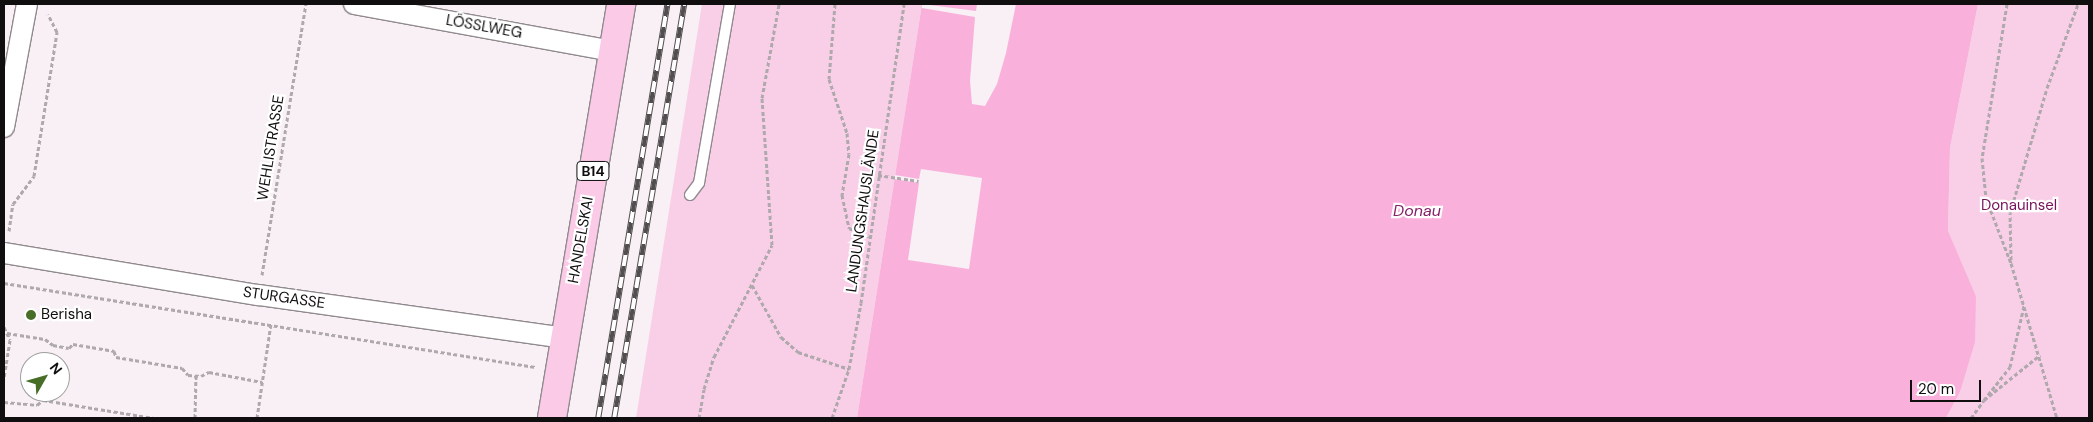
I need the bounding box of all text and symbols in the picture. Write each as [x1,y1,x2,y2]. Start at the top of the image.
street label: LÖSSLWEG [444,11,524,43]
street label: WEHLISTRASSE [254,94,288,202]
street label: LANDUNGSHAUSLÄNDE [843,129,883,293]
road number: B14 [576,160,610,182]
street label: HANDELSKAI [565,195,597,285]
park label: Donauinsel [1981,197,2057,215]
water label: Donau [1393,201,1441,221]
street label: STURGASSE [242,283,326,313]
place label: Berisha [41,306,92,324]
marker: Berisha [25,309,37,321]
north arrow [20,352,70,402]
text: N [46,359,66,378]
scale bar [1913,370,1984,402]
text: 20 m [1918,379,1954,399]

